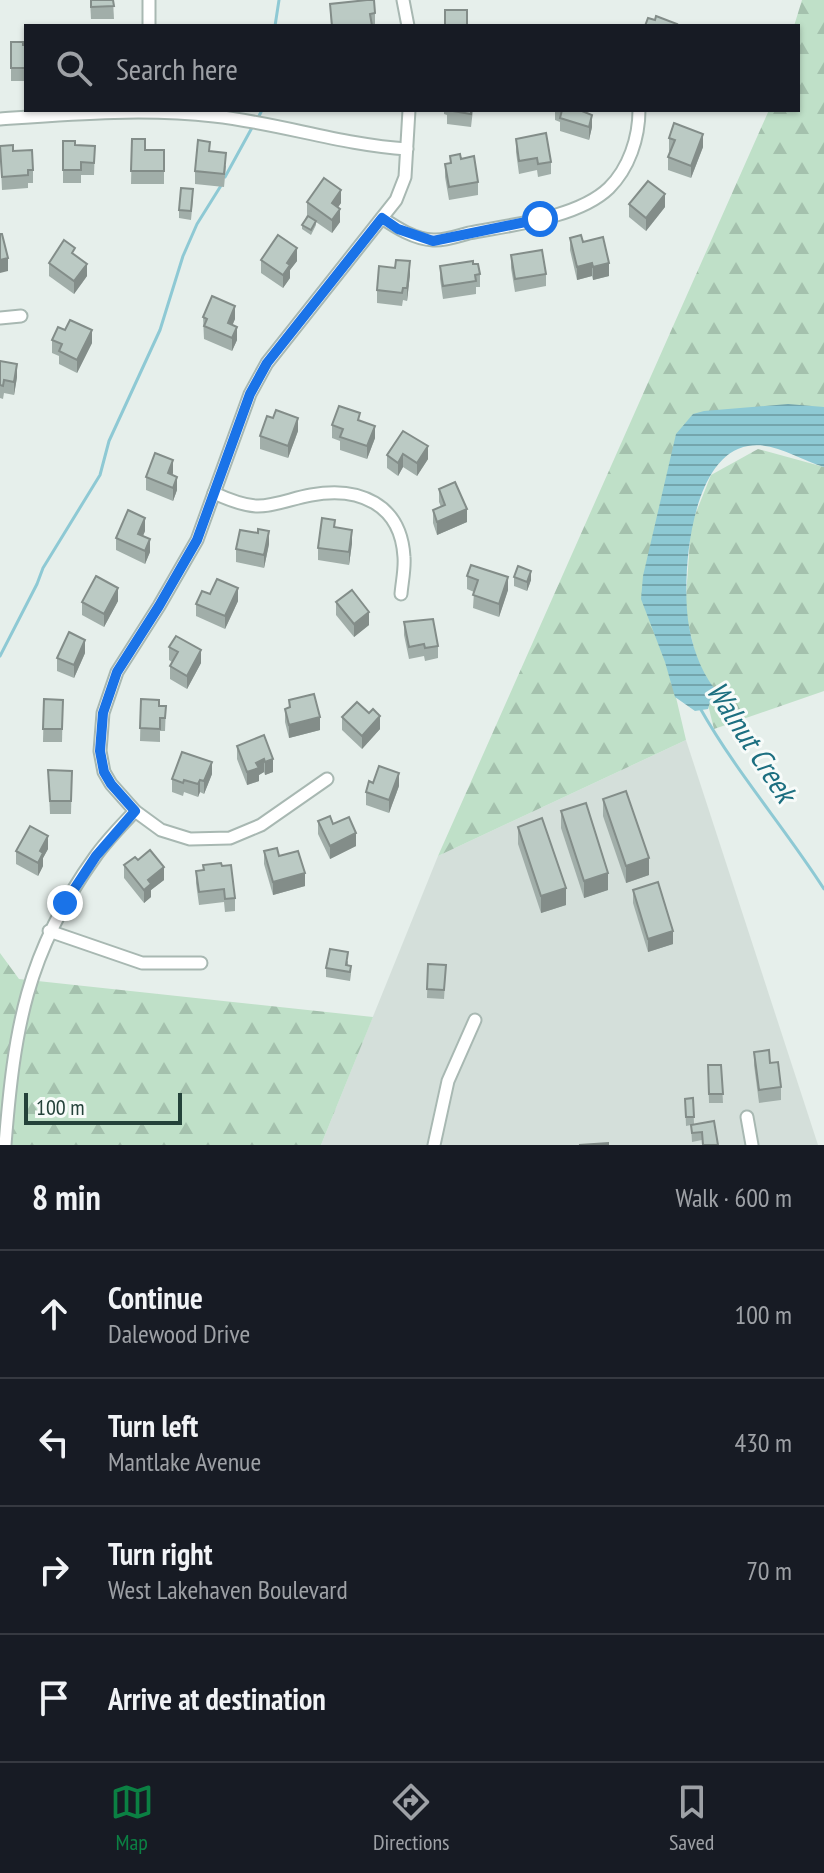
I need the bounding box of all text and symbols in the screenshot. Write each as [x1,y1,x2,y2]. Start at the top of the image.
search box [24,24,800,112]
icon: search [52,46,96,90]
text: Search here [116,49,238,88]
route start [522,201,558,237]
water label: Walnut Creek [699,673,808,812]
route end [47,885,83,921]
scale bar [24,1089,182,1125]
text: 100 m [36,1093,85,1121]
text: 8 min [32,1175,101,1219]
text: Walk · 600 m [675,1181,792,1214]
text: Continue [108,1278,203,1317]
icon: ahead [32,1292,76,1336]
text: 100 m [734,1298,792,1331]
text: Dalewood Drive [108,1317,250,1350]
text: Turn left [108,1406,198,1445]
icon: left [32,1420,76,1464]
text: 430 m [734,1426,792,1459]
text: Mantlake Avenue [108,1445,261,1478]
text: Turn right [108,1534,212,1573]
icon: right [32,1548,76,1592]
text: 70 m [746,1554,792,1587]
text: West Lakehaven Boulevard [108,1573,348,1606]
icon: arrive [32,1676,76,1720]
text: Arrive at destination [108,1679,326,1718]
tab: Map [110,1780,154,1856]
tab: Directions [373,1780,450,1856]
tab: Saved [669,1780,714,1856]

